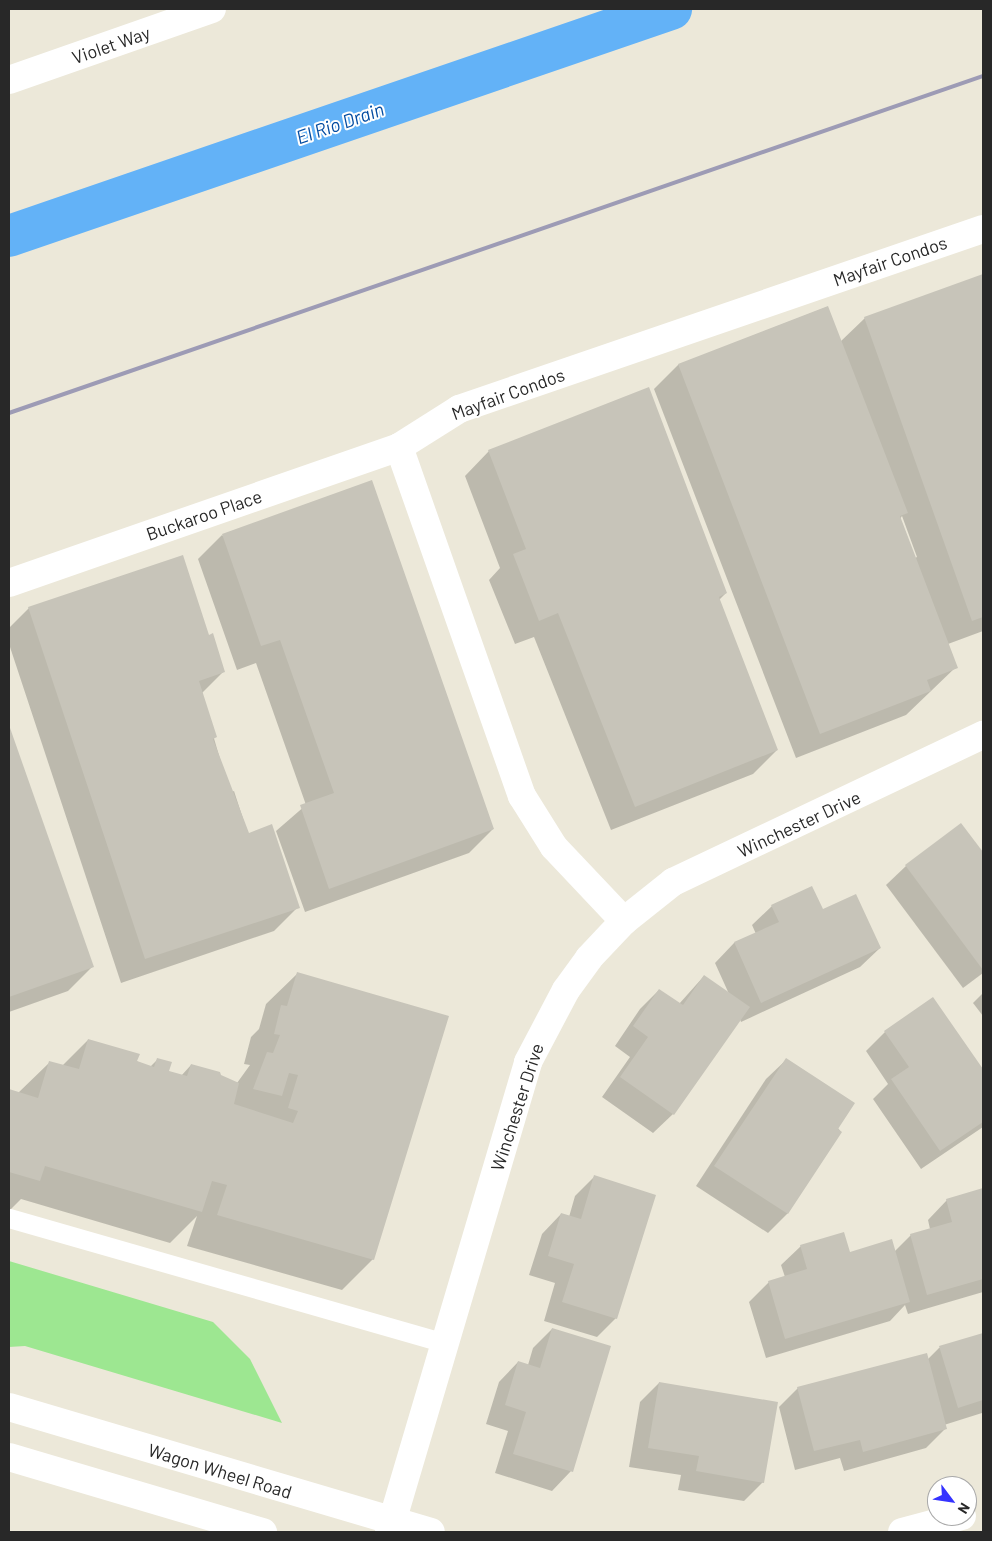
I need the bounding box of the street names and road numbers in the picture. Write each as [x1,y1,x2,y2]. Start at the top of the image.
street label: Violet Way [69,22,153,68]
street label: Mayfair Condos [830,231,950,291]
street label: Mayfair Condos [448,364,568,424]
street label: Buckaroo Place [143,485,265,545]
street label: Winchester Drive [734,786,864,862]
street label: Winchester Drive [486,1040,548,1174]
street label: Wagon Wheel Road [146,1439,294,1503]

